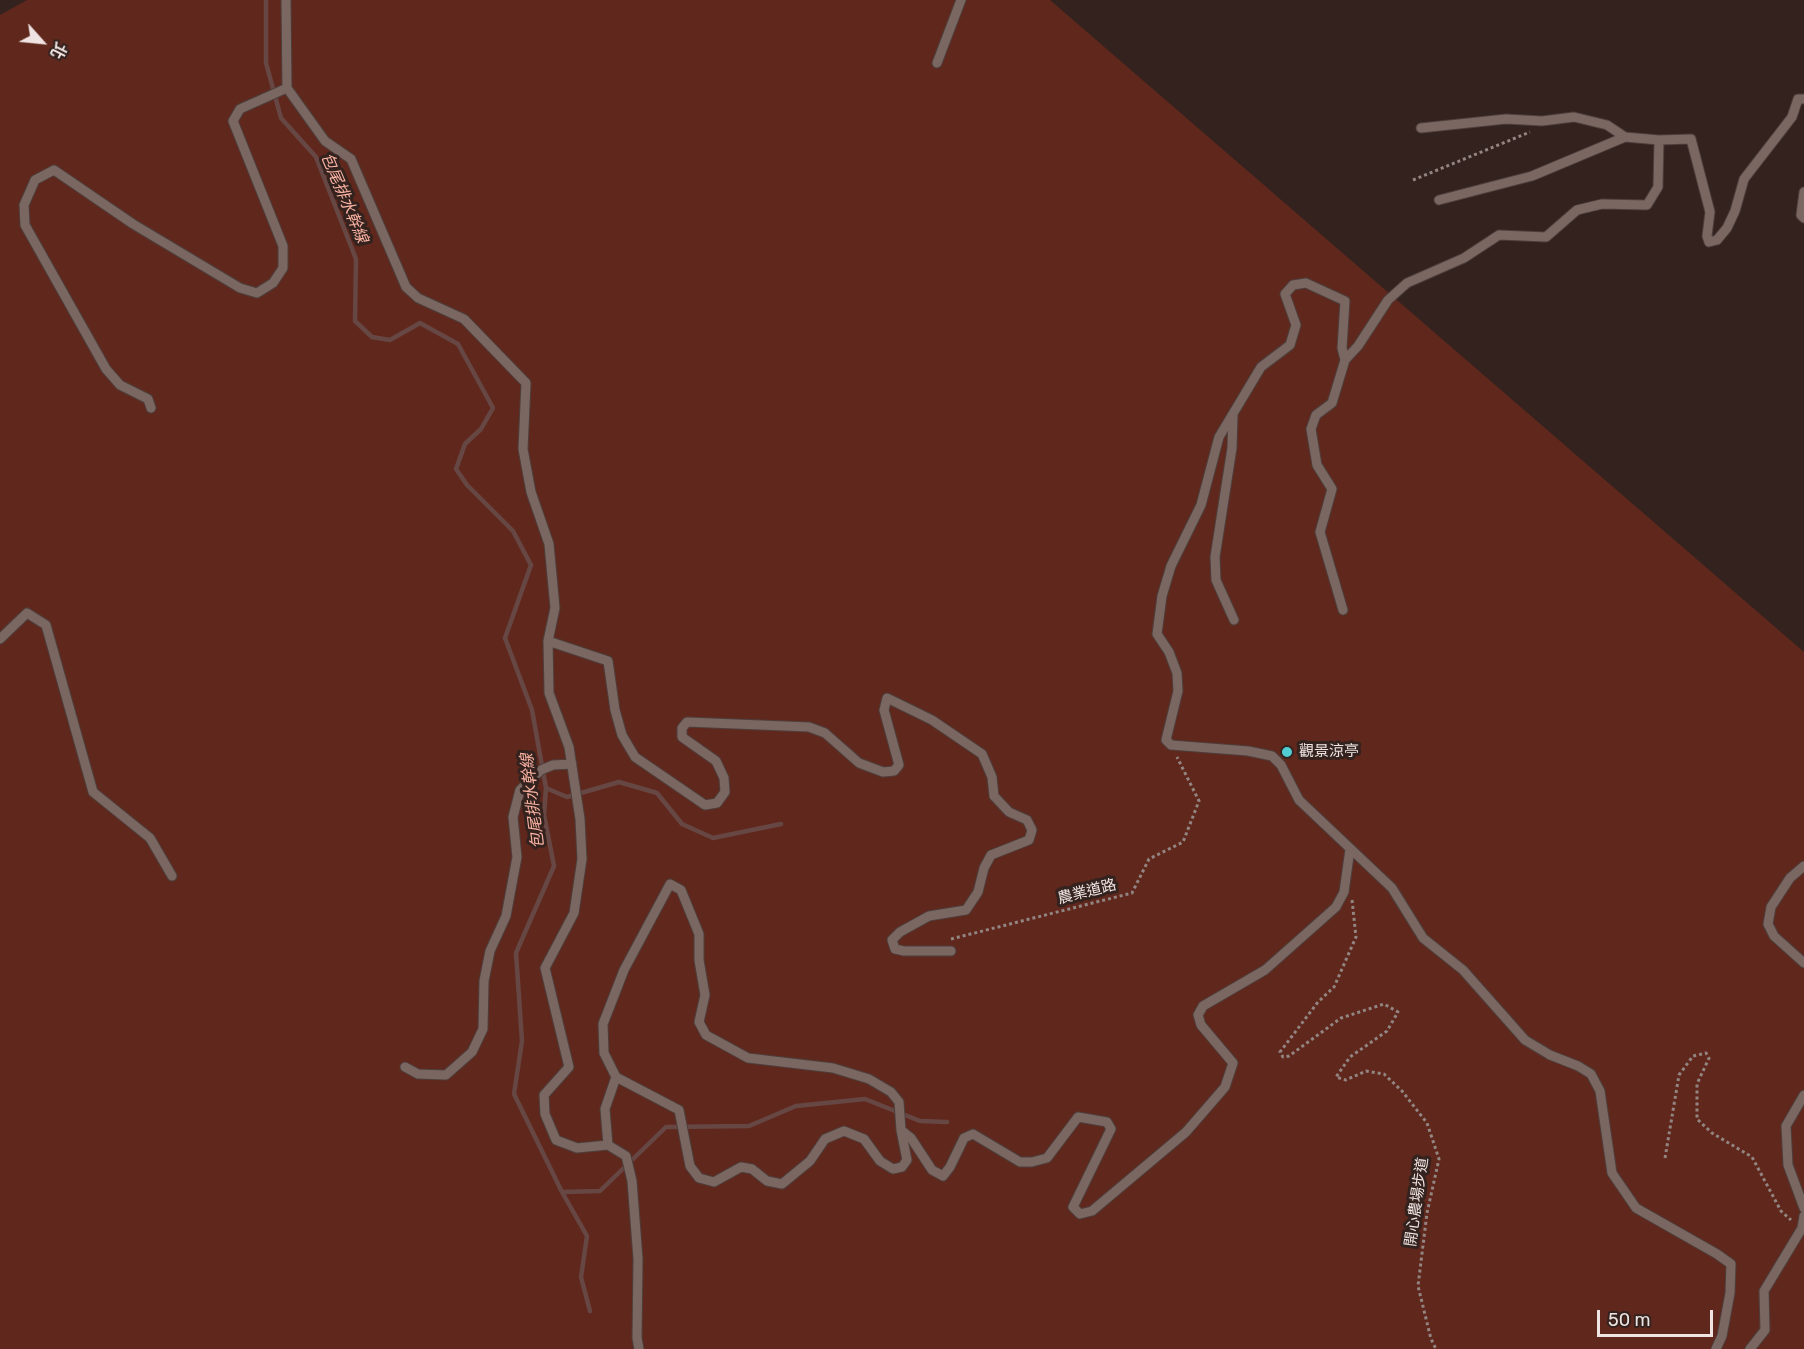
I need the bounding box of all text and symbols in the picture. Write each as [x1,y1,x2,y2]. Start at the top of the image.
north arrow [12,12,72,72]
text: 北 [46,39,71,62]
water label: 包尾排水幹線 [316,150,372,246]
place label: 觀景涼亭 [1299,743,1359,761]
marker: 觀景涼亭 [1280,745,1294,759]
water label: 包尾排水幹線 [518,752,548,850]
street label: 農業道路 [1056,876,1118,908]
street label: 開心農場步道 [1402,1156,1432,1248]
scale bar [1600,1298,1716,1336]
text: 50 m [1608,1309,1651,1331]

